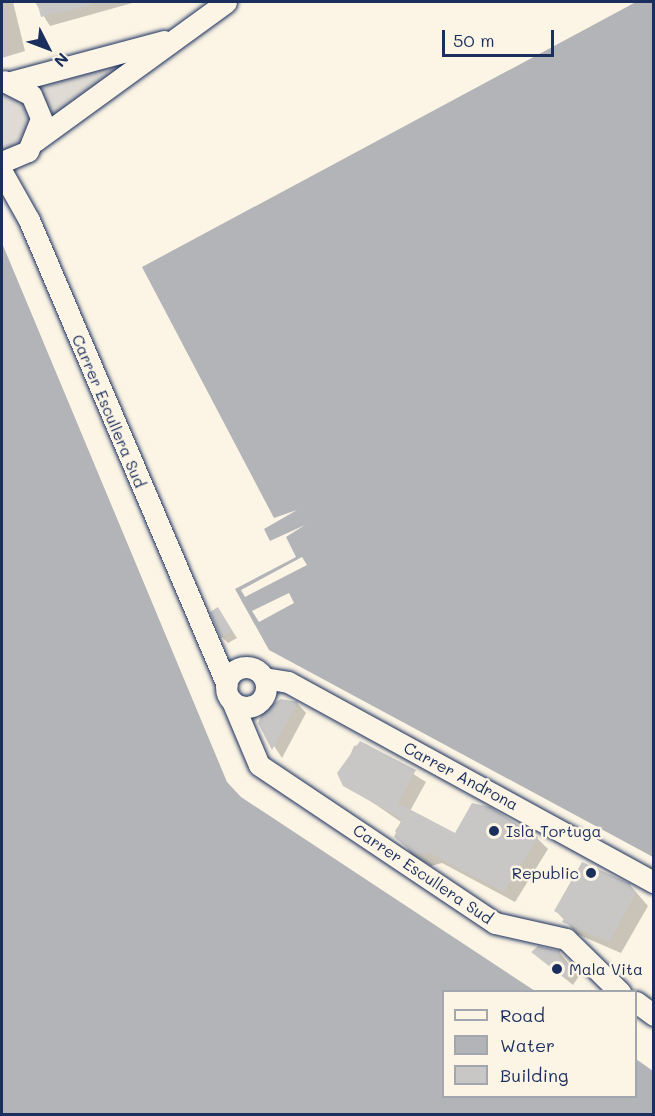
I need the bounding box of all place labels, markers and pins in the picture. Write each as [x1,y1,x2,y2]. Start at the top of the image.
place label: Isla Tortuga [506,821,601,841]
marker: Isla Tortuga [487,824,501,838]
place label: Republic [512,863,579,883]
marker: Republic [584,866,598,880]
place label: Mala Vita [569,959,643,979]
marker: Mala Vita [550,962,564,976]

